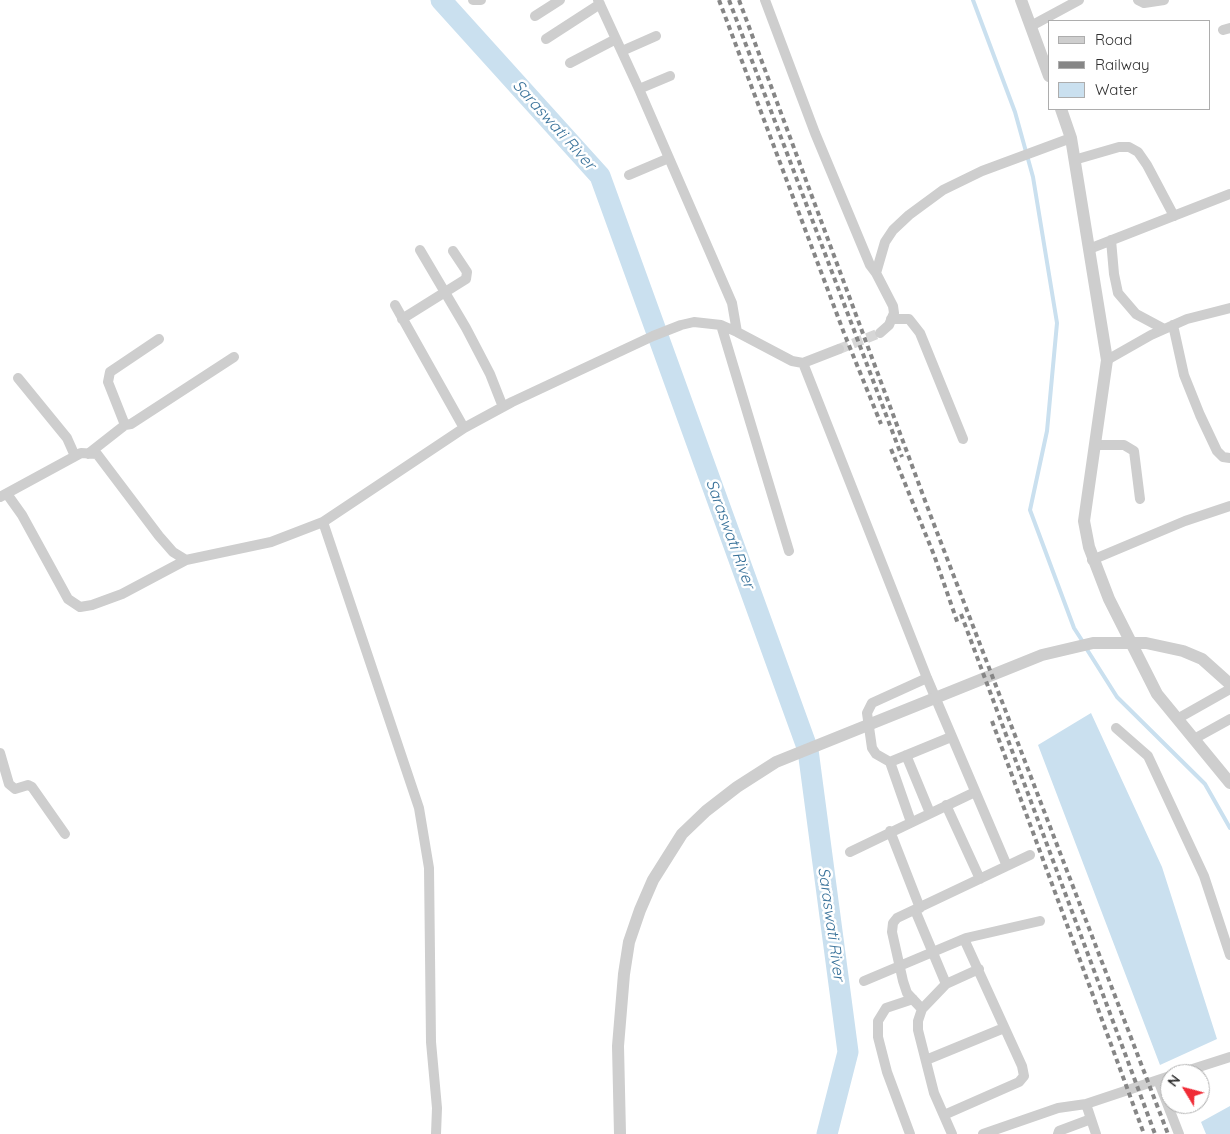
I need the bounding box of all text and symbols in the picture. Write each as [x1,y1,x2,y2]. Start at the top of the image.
legend [1048,20,1210,110]
text: Road [1095,30,1132,49]
text: Railway [1095,55,1150,74]
water label: Saraswati River [509,76,599,174]
text: Water [1095,80,1138,99]
water label: Saraswati River [701,477,759,591]
water label: Saraswati River [814,866,848,982]
north arrow [1160,1064,1210,1114]
text: N [1164,1071,1184,1090]

